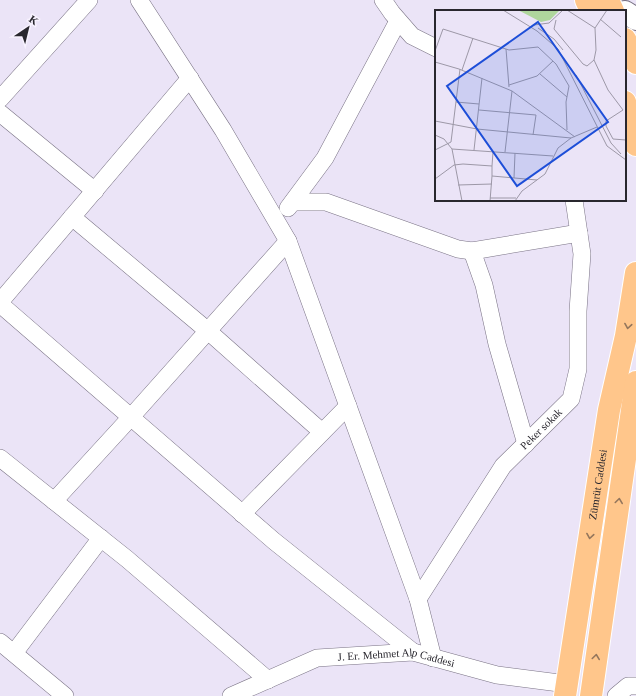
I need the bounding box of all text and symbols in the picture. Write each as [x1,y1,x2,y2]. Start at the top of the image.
north arrow [8,8,48,48]
inset map [435,10,626,201]
text: K [27,12,41,27]
one-way arrow [624,323,633,329]
street label: Peker sokak [518,405,564,452]
street label: Zümrüt Caddesi [586,448,609,521]
one-way arrow [614,498,623,504]
one-way arrow [586,533,595,539]
street label: J. Er. Mehmet Alp Caddesi [337,646,456,669]
one-way arrow [591,654,600,660]

